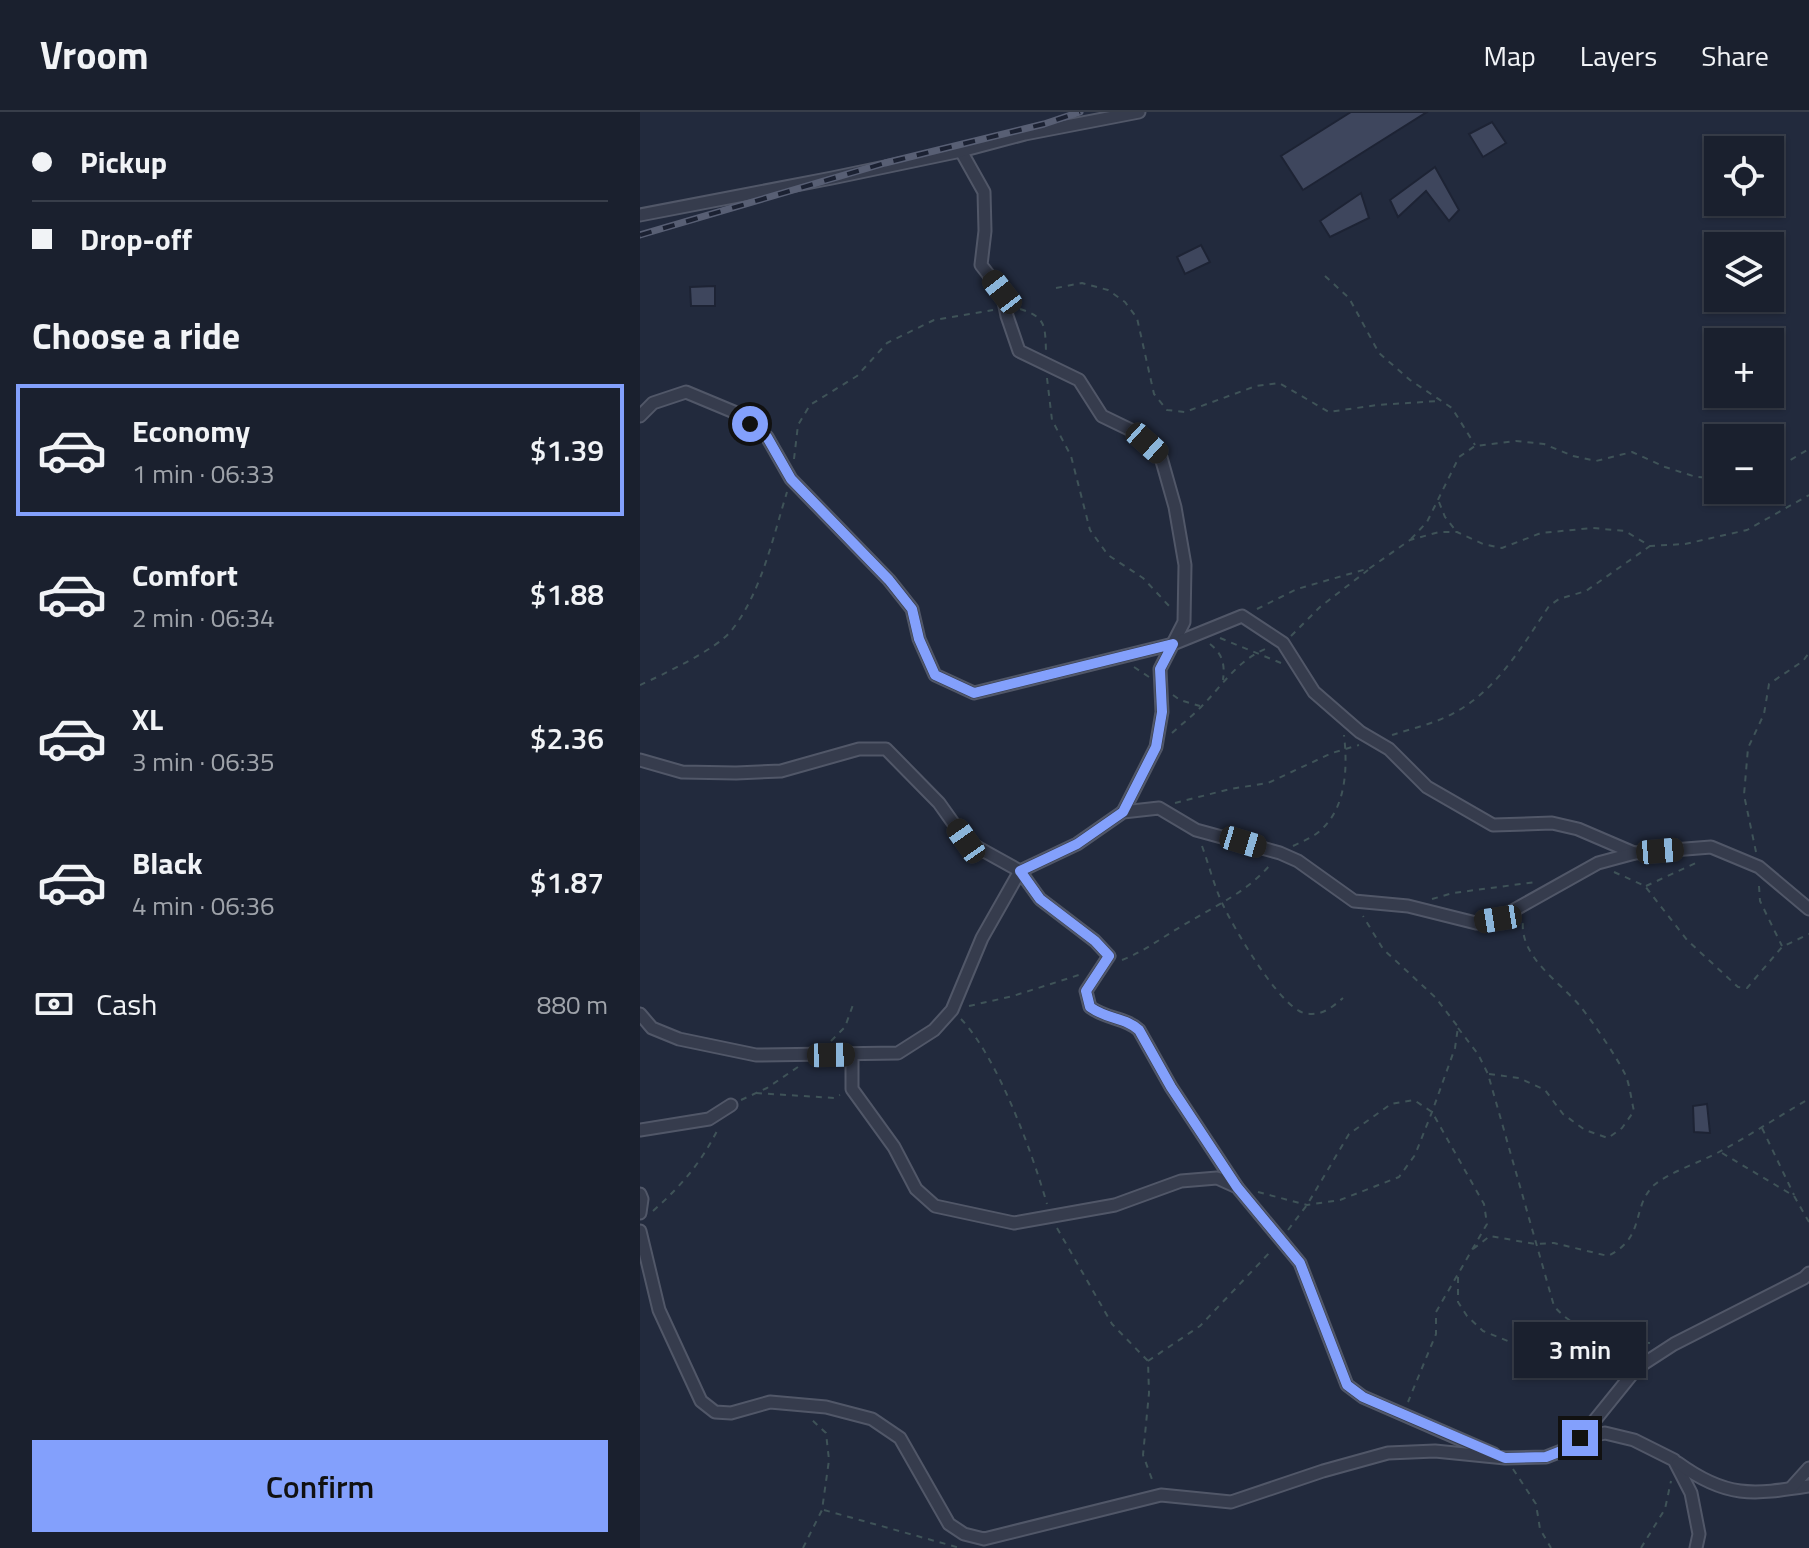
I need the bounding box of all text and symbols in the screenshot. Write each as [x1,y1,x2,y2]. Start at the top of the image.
text: Vroom [40,26,149,84]
text: Map [1483,34,1536,77]
text: Layers [1580,34,1657,77]
text: Share [1701,34,1769,77]
map controls [1704,136,1784,504]
button: locate [1704,136,1784,216]
text: Pickup [80,139,167,185]
text: Drop-off [80,216,192,262]
button: layers [1704,232,1784,312]
car [978,266,1026,318]
text: Choose a ride [32,308,240,363]
button: + [1704,328,1784,408]
route start [732,406,768,442]
text: Economy [132,408,250,454]
icon: car [36,414,108,486]
car [1121,418,1173,468]
button: − [1704,424,1784,504]
text: $1.39 [530,427,604,473]
text: 1 min · 06:33 [132,454,275,493]
text: Comfort [132,552,238,598]
icon: car [36,558,108,630]
text: $1.88 [530,571,604,617]
text: 2 min · 06:34 [132,598,275,637]
text: XL [132,696,163,742]
icon: car [36,702,108,774]
text: $2.36 [530,715,604,761]
text: 3 min · 06:35 [132,742,275,781]
car [942,814,990,868]
car [1217,824,1269,860]
car [1635,837,1685,865]
text: Black [132,840,203,886]
icon: car [36,846,108,918]
text: $1.87 [530,859,604,905]
text: 4 min · 06:36 [132,886,275,925]
car [1472,903,1524,935]
text: Cash [96,981,157,1027]
icon: cash [32,982,76,1026]
text: 880 m [537,985,608,1024]
car [807,1043,855,1067]
callout: 3 min [1514,1322,1646,1378]
text: 3 min [1549,1330,1611,1369]
route end [1562,1420,1598,1456]
button: Confirm [32,1440,608,1532]

